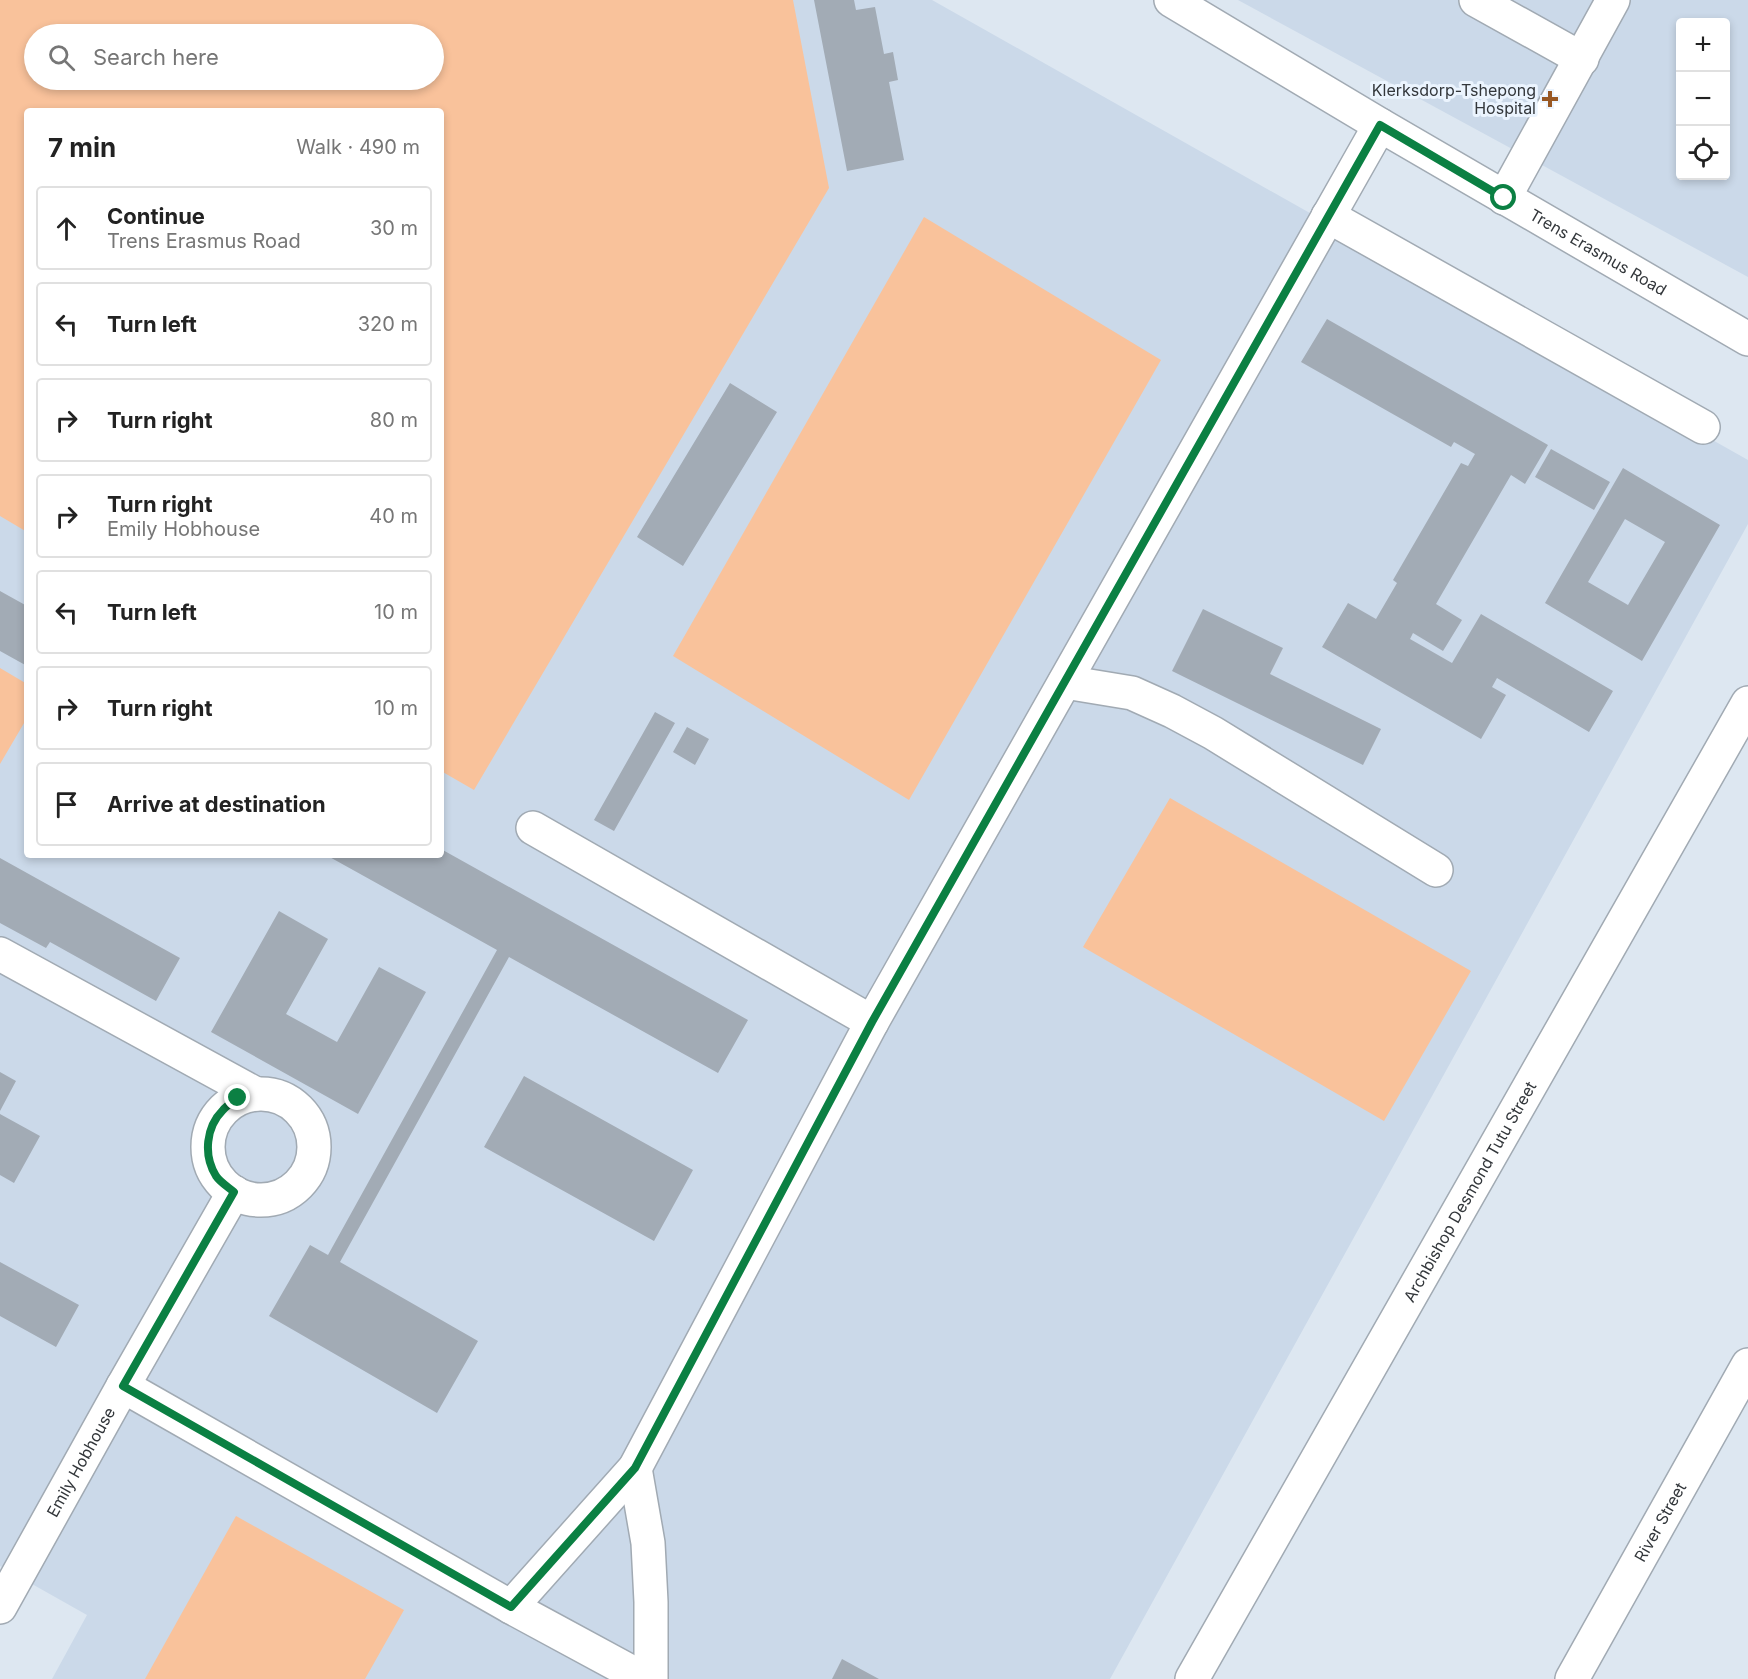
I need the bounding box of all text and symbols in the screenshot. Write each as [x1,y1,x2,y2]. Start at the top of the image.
map controls [1676,18,1730,180]
button: + [1676,18,1730,72]
search box [24,24,444,90]
icon: search [45,41,78,74]
text: Search here [93,44,219,70]
button: − [1676,72,1730,126]
place label: Klerksdorp-Tshepong Hospital [1372,80,1536,118]
marker: Klerksdorp-Tshepong Hospital [1541,90,1559,108]
button: locate [1676,126,1730,180]
text: 7 min [48,132,116,163]
text: Walk · 490 m [296,135,420,159]
route start [1490,184,1516,210]
text: Continue [107,203,205,229]
street label: Trens Erasmus Road [1526,204,1670,300]
icon: ahead [50,212,83,245]
text: 30 m [370,216,418,240]
text: Trens Erasmus Road [107,229,301,253]
icon: left [50,308,83,341]
text: Turn left [107,311,197,337]
text: 320 m [358,312,418,336]
icon: right [50,404,83,437]
text: Turn right [107,407,213,433]
text: 80 m [370,408,418,432]
text: Turn right [107,491,213,517]
icon: right [50,500,83,533]
text: 40 m [369,504,418,528]
text: Emily Hobhouse [107,517,260,541]
icon: left [50,596,83,629]
text: Turn left [107,599,197,625]
text: 10 m [374,600,418,624]
icon: right [50,692,83,725]
text: Turn right [107,695,213,721]
text: 10 m [374,696,418,720]
icon: arrive [50,788,83,821]
text: Arrive at destination [107,791,326,817]
street label: Archbishop Desmond Tutu Street [1399,1078,1540,1305]
route end [224,1084,250,1110]
street label: Emily Hobhouse [42,1404,119,1520]
street label: River Street [1630,1479,1690,1565]

